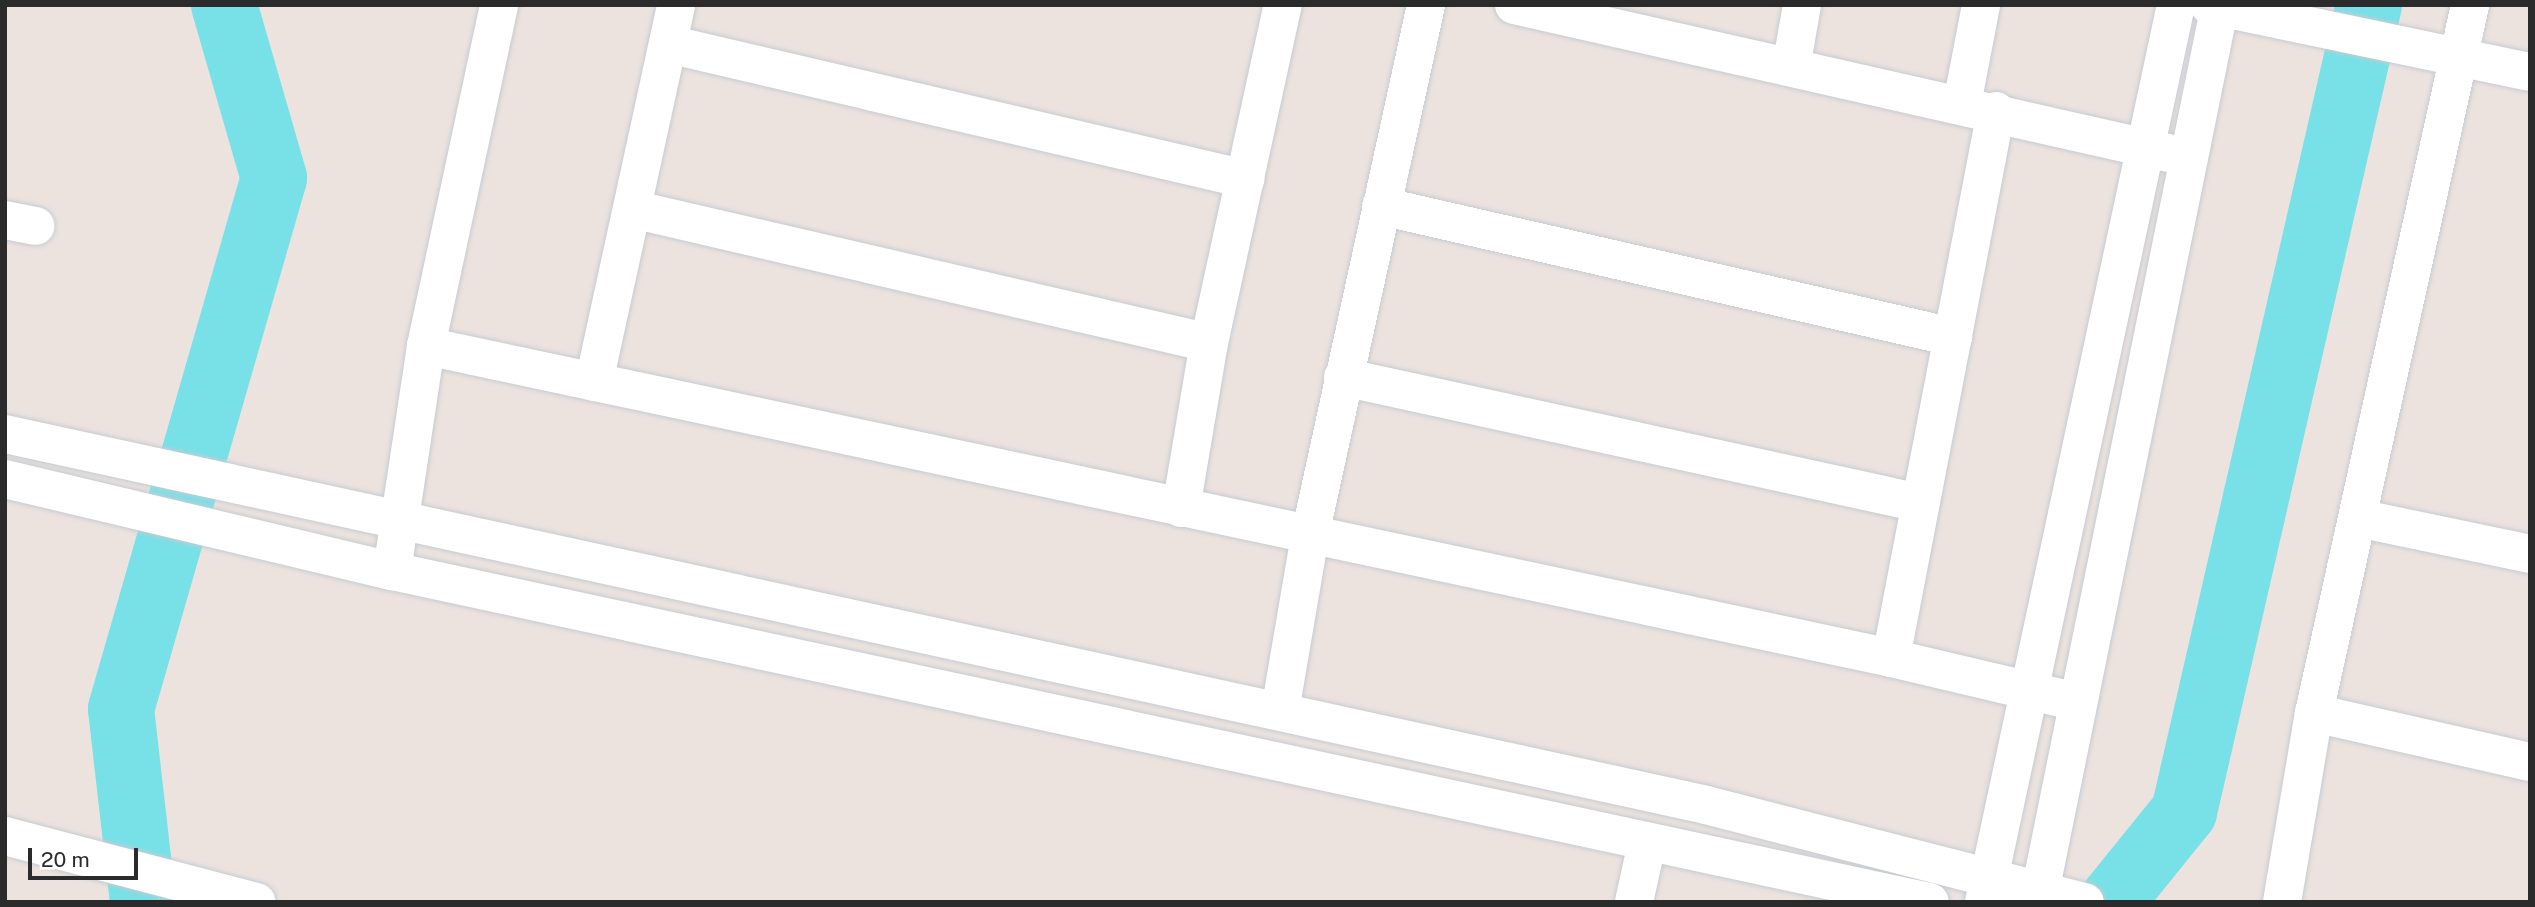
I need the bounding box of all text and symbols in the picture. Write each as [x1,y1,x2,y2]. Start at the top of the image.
scale bar [32,834,142,878]
text: 20 m [41,847,90,872]

